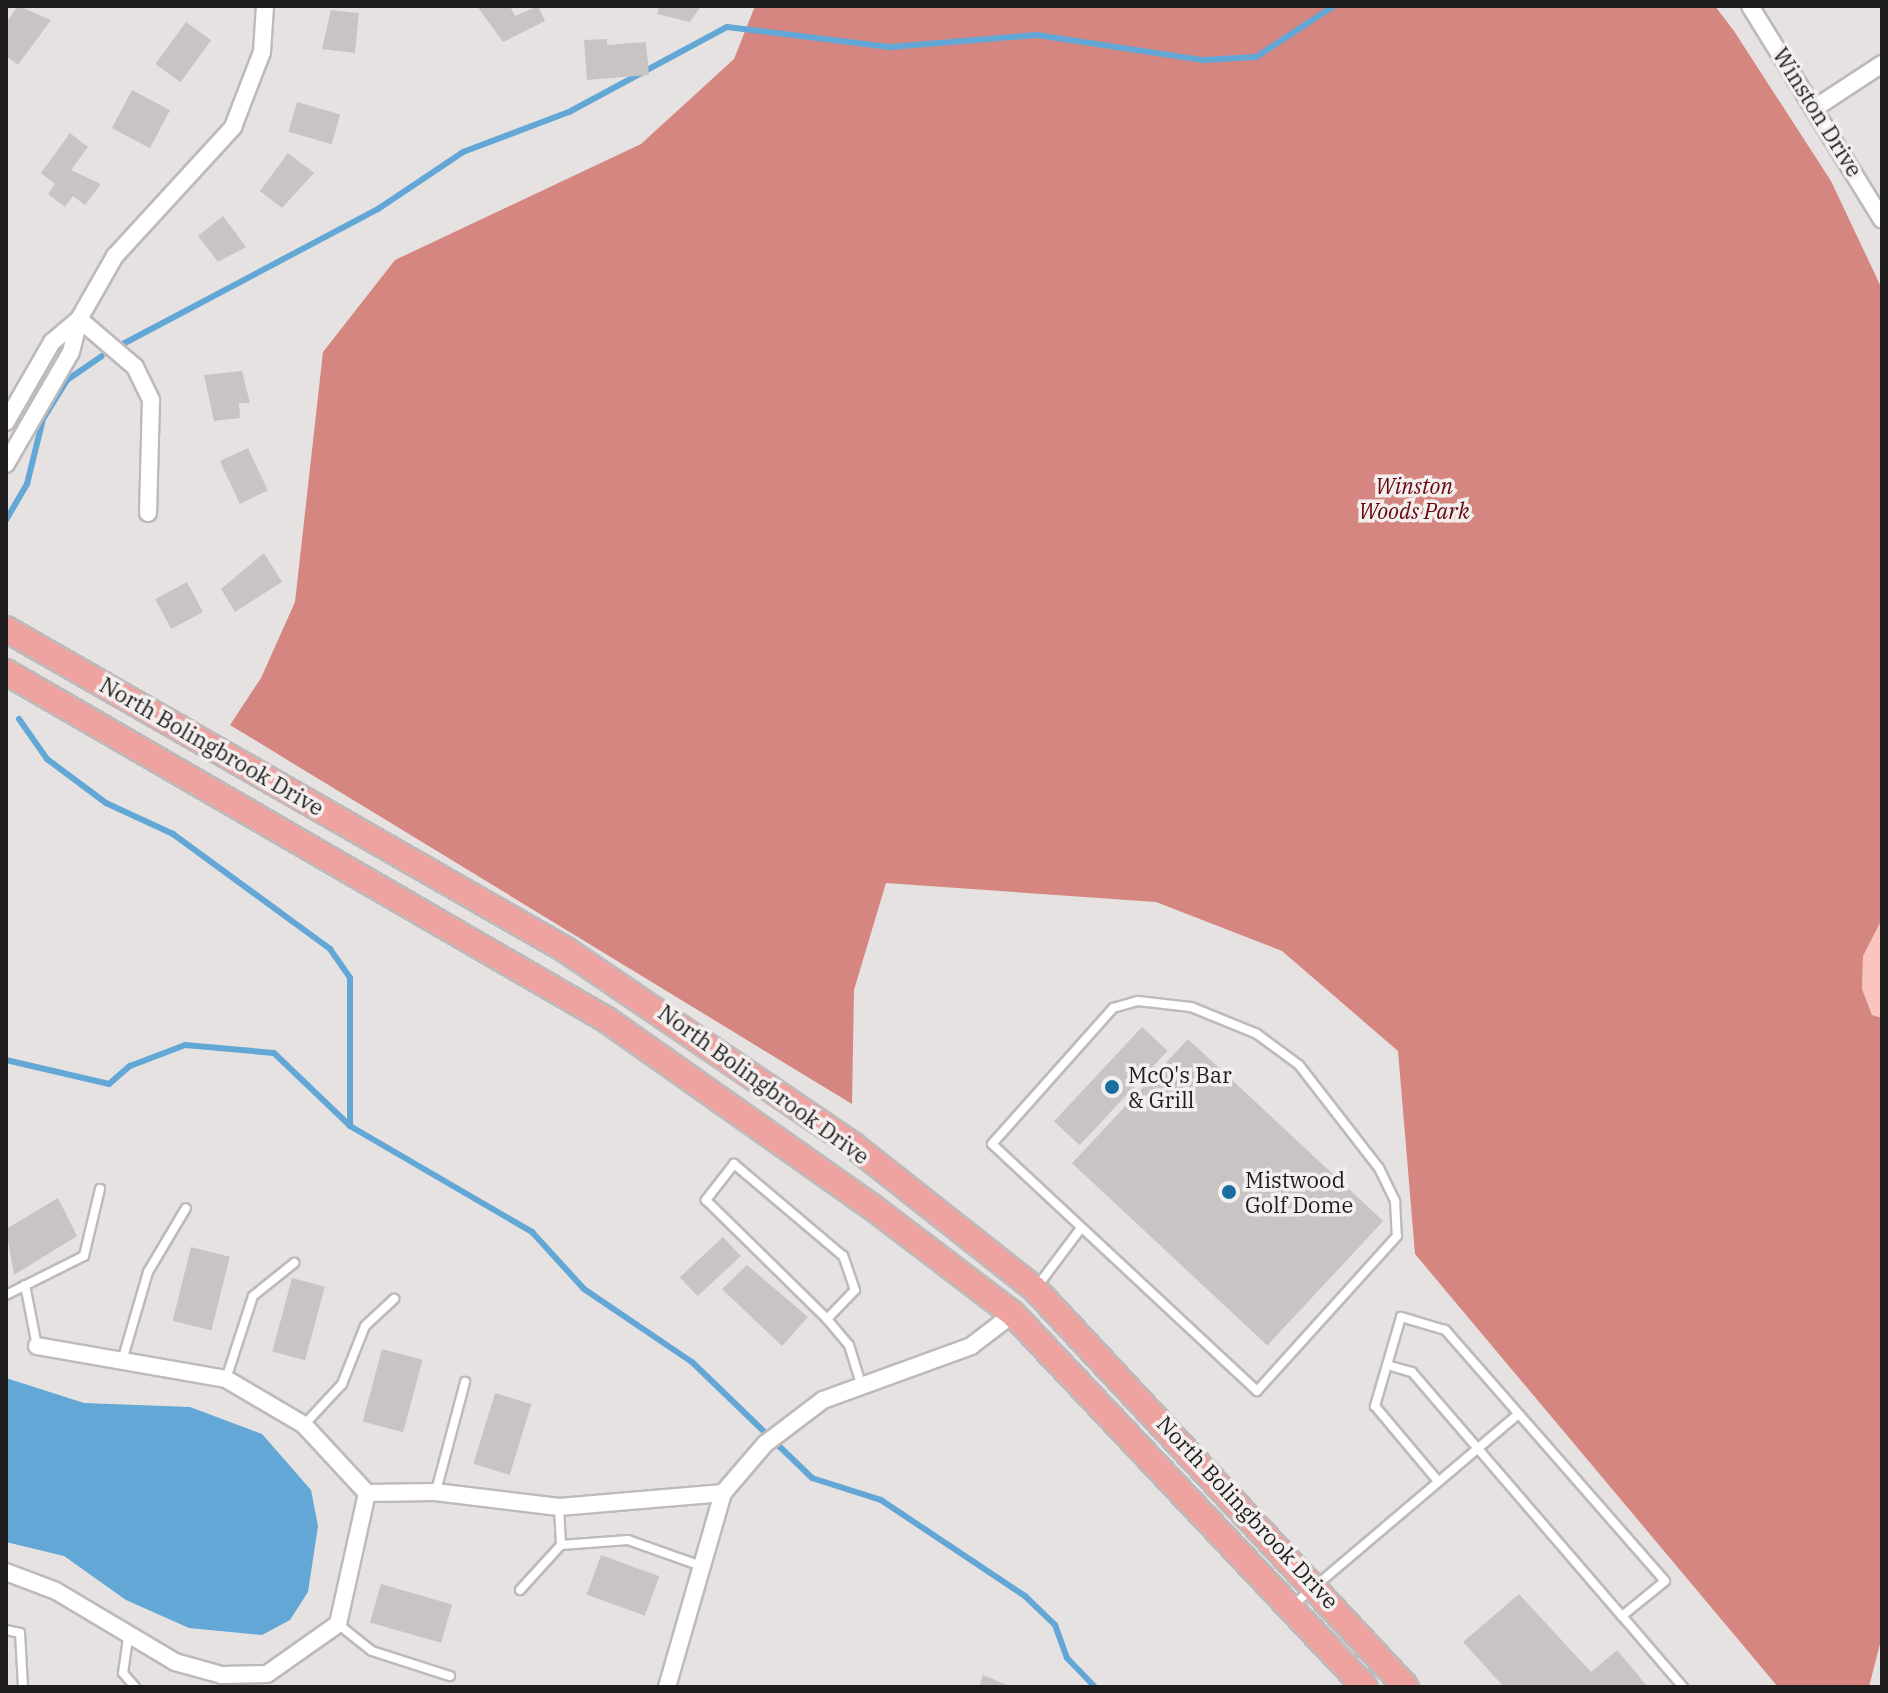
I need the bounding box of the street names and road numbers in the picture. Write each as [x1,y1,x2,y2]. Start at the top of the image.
street label: Winston Drive [1768,43,1868,181]
street label: North Bolingbrook Drive [95,671,329,821]
street label: North Bolingbrook Drive [653,999,875,1169]
street label: North Bolingbrook Drive [1152,1410,1344,1614]

